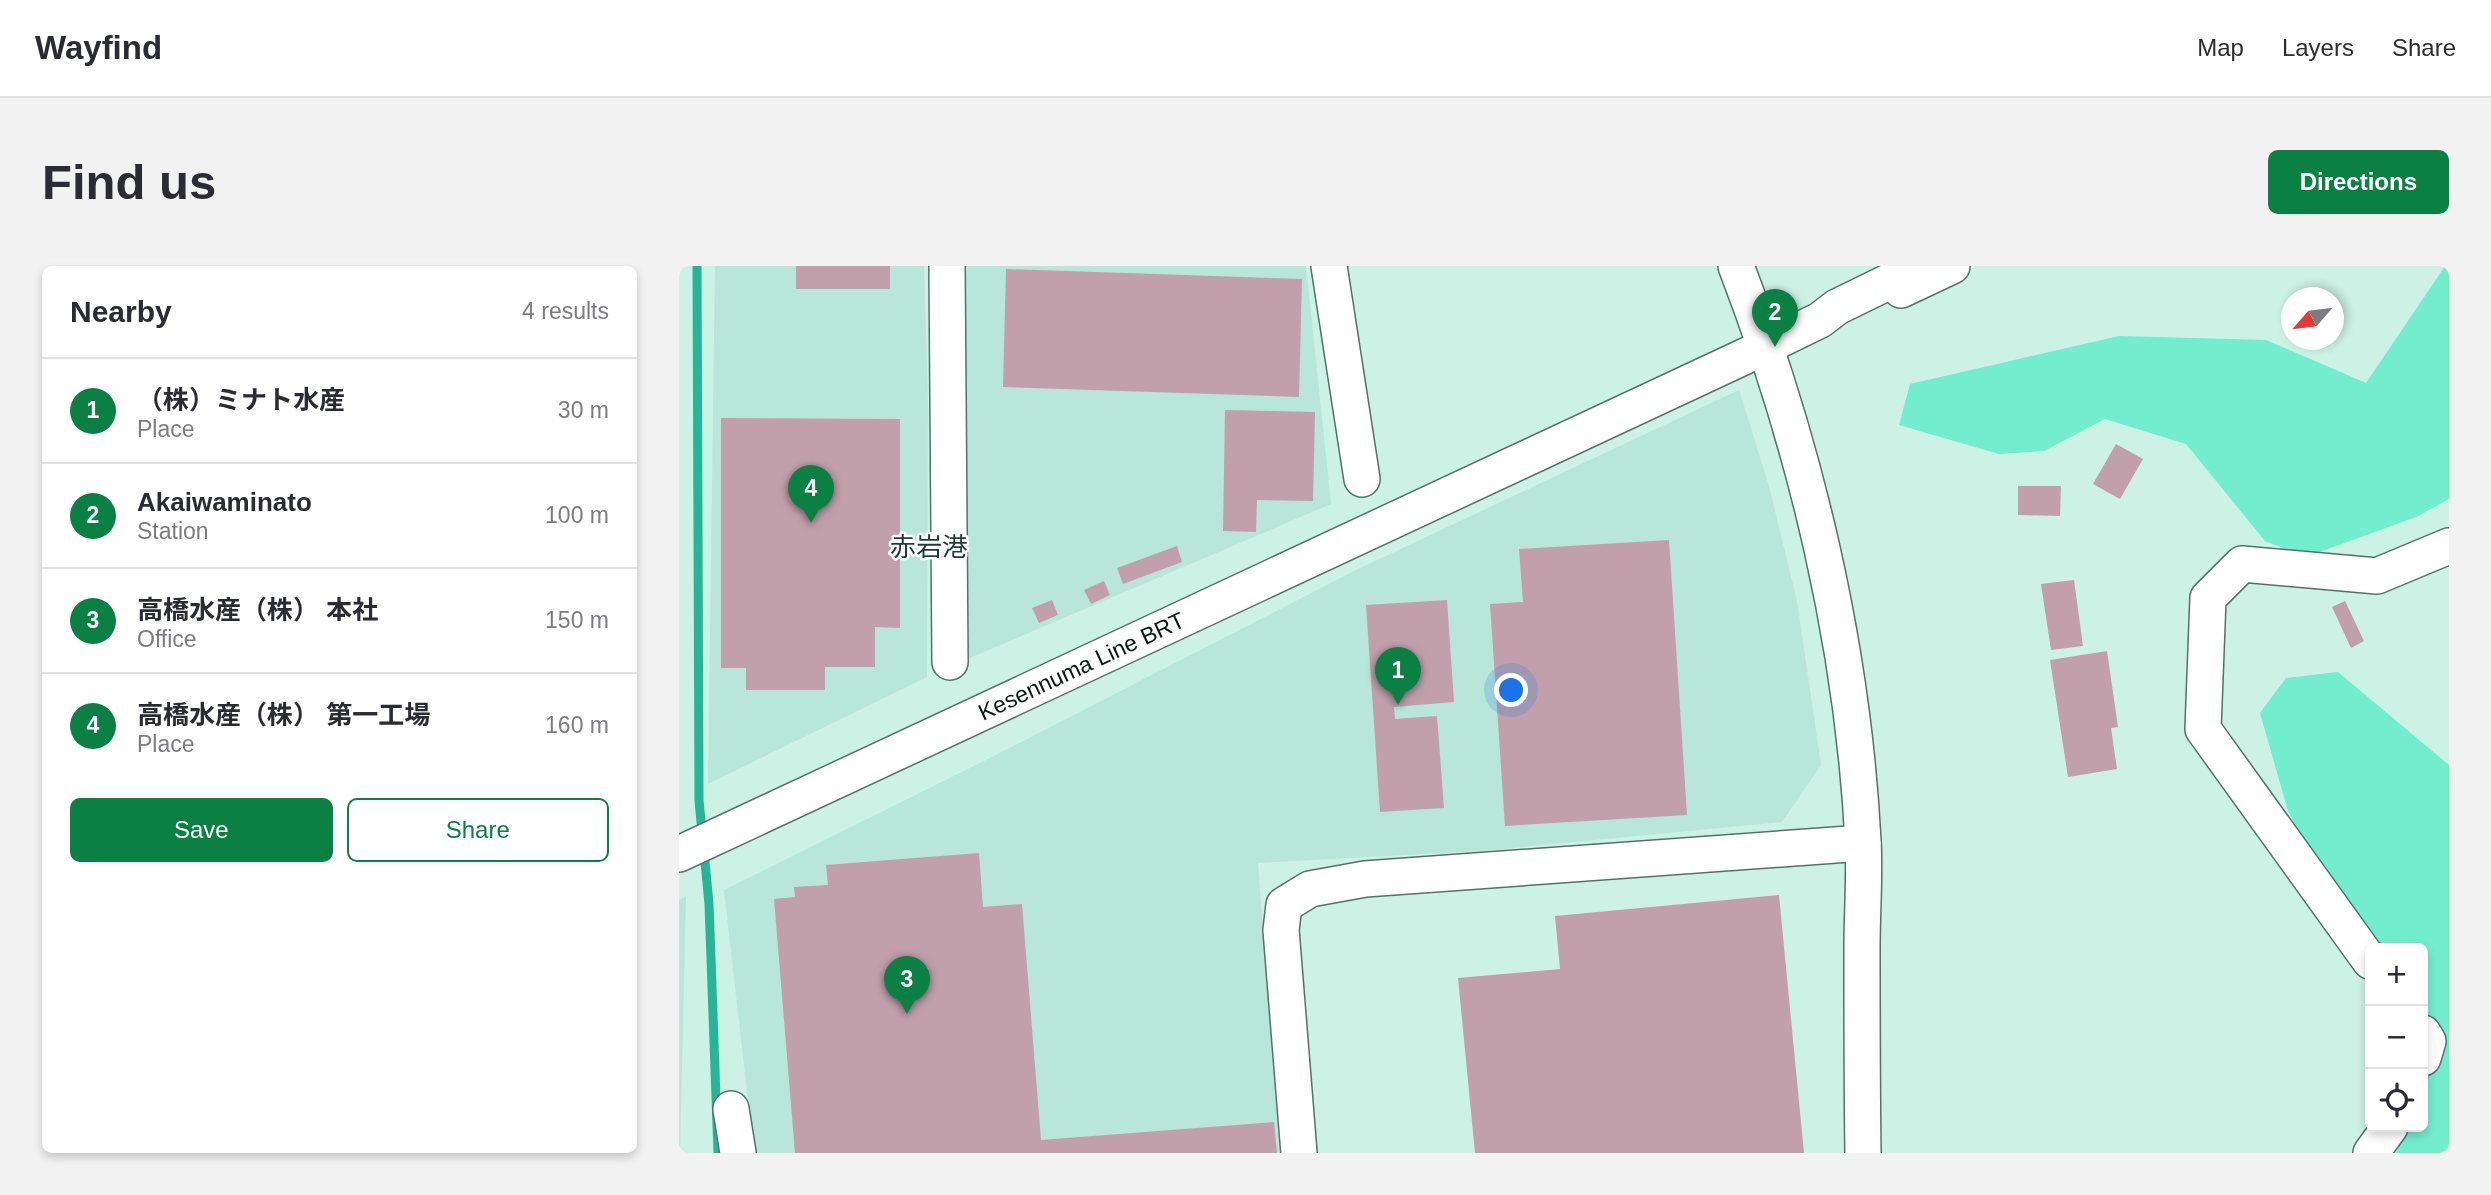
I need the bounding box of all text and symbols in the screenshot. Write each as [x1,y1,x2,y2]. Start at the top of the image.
text: Wayfind [35,29,162,66]
text: Map [2197,34,2244,61]
text: Layers [2282,34,2354,61]
text: Share [2392,34,2456,61]
button: Directions [2268,150,2449,214]
text: Find us [42,155,216,209]
north arrow [2281,287,2344,350]
pin: 2 [1752,289,1798,347]
text: Nearby [70,295,172,328]
text: 4 results [522,298,609,324]
text: （株）ミナト水産 [137,385,345,415]
text: 1 [87,397,99,423]
text: 30 m [558,397,609,423]
text: Place [137,416,195,442]
pin: 4 [788,465,834,523]
text: Akaiwaminato [137,487,312,517]
text: 2 [87,502,99,528]
text: 100 m [545,502,609,528]
text: Station [137,518,209,544]
district label: 赤岩港 [890,532,968,562]
text: 高橋水産（株） 本社 [137,595,378,625]
text: 3 [87,607,99,633]
text: 150 m [545,607,609,633]
street label: Kesennuma Line BRT [974,607,1189,725]
text: Office [137,626,197,652]
pin: 1 [1375,647,1421,705]
your location [1494,673,1528,707]
text: 高橋水産（株） 第一工場 [137,700,430,730]
text: 4 [87,712,99,738]
text: 160 m [545,712,609,738]
text: Place [137,731,195,757]
button: Save [70,798,333,862]
button: Share [347,798,609,862]
map controls [2365,943,2428,1132]
button: + [2365,943,2428,1006]
pin: 3 [884,956,930,1014]
button: − [2365,1006,2428,1069]
button: locate [2365,1069,2428,1132]

